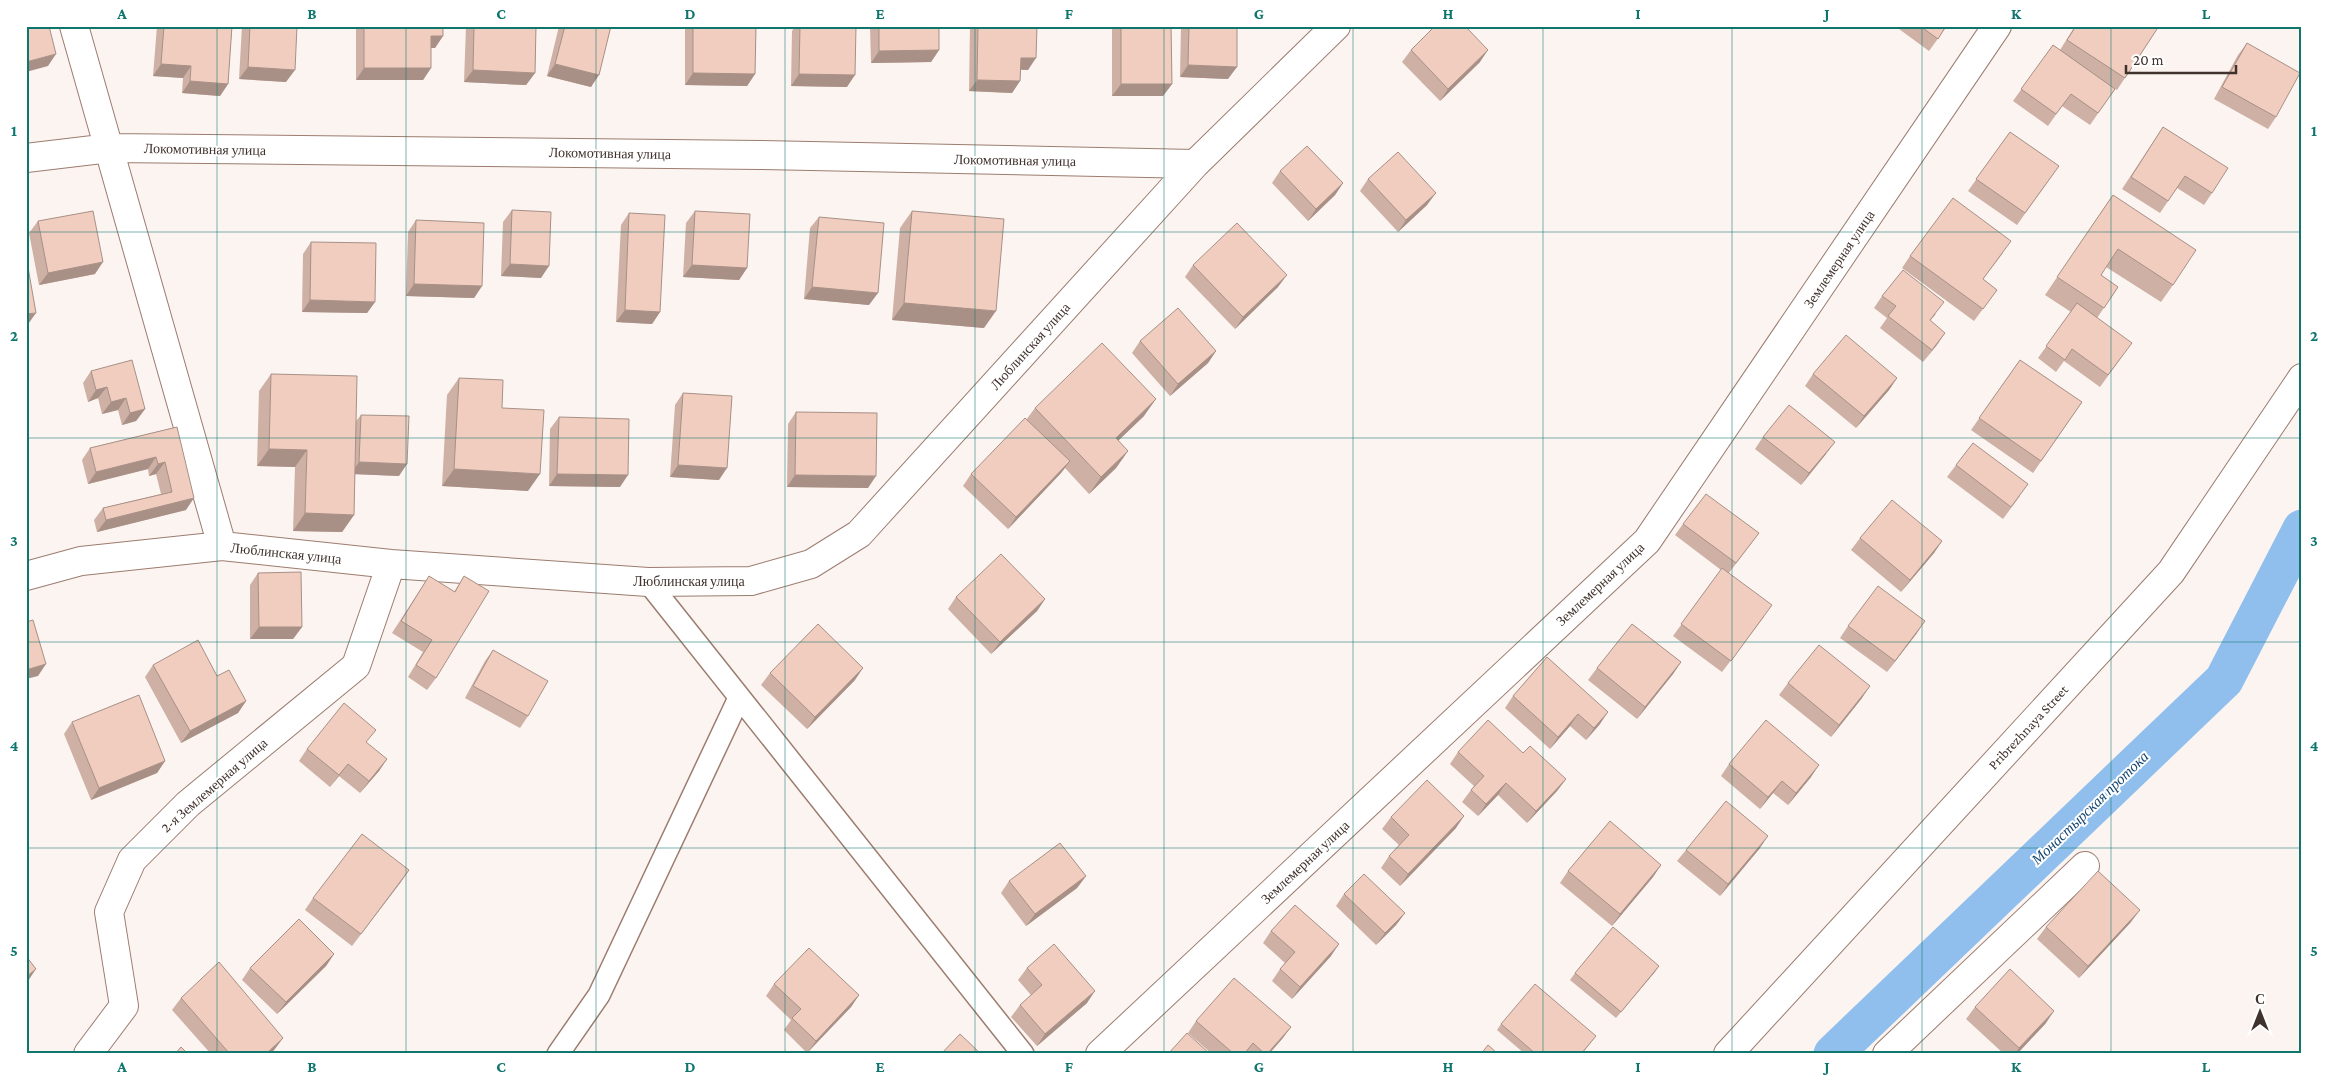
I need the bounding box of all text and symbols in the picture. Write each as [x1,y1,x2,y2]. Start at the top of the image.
text: A [116,5,127,22]
text: B [307,5,317,22]
text: C [496,5,506,22]
text: D [684,5,696,22]
text: E [875,5,885,22]
text: F [1065,5,1074,22]
text: G [1254,5,1264,22]
text: H [1443,5,1454,22]
text: I [1635,5,1641,22]
text: J [1822,5,1830,22]
text: K [2011,5,2022,22]
text: L [2202,5,2211,22]
scale bar [2126,42,2236,74]
text: 20 m [2133,52,2164,68]
text: 1 [11,122,17,139]
text: 1 [2311,122,2317,139]
street label: Локомотивная улица [144,140,267,158]
street label: Локомотивная улица [549,144,672,162]
street label: Локомотивная улица [954,151,1077,169]
street label: Землемерная улица [1800,206,1878,311]
street label: Люблинская улица [987,299,1074,393]
text: 2 [10,327,18,344]
text: 2 [2310,327,2318,344]
text: 3 [10,532,18,549]
text: 3 [2310,532,2318,549]
street label: Люблинская улица [230,539,343,567]
street label: Землемерная улица [1553,539,1648,629]
street label: Люблинская улица [633,573,745,589]
street label: Pribrezhnaya Street [1985,681,2071,772]
street label: 2-я Землемерная улица [158,734,271,836]
text: 4 [10,737,19,754]
text: 4 [2310,737,2319,754]
water label: Монастырская протока [2028,748,2151,868]
street label: Землемерная улица [1258,817,1353,907]
text: 5 [10,942,18,959]
text: 5 [2310,942,2318,959]
north arrow [2236,988,2286,1038]
text: С [2255,991,2265,1007]
text: A [116,1058,127,1075]
text: B [307,1058,317,1075]
text: C [496,1058,506,1075]
text: D [684,1058,696,1075]
text: E [875,1058,885,1075]
text: F [1065,1058,1074,1075]
text: G [1254,1058,1264,1075]
text: H [1443,1058,1454,1075]
text: I [1635,1058,1641,1075]
text: J [1822,1058,1830,1075]
text: K [2011,1058,2022,1075]
text: L [2202,1058,2211,1075]

